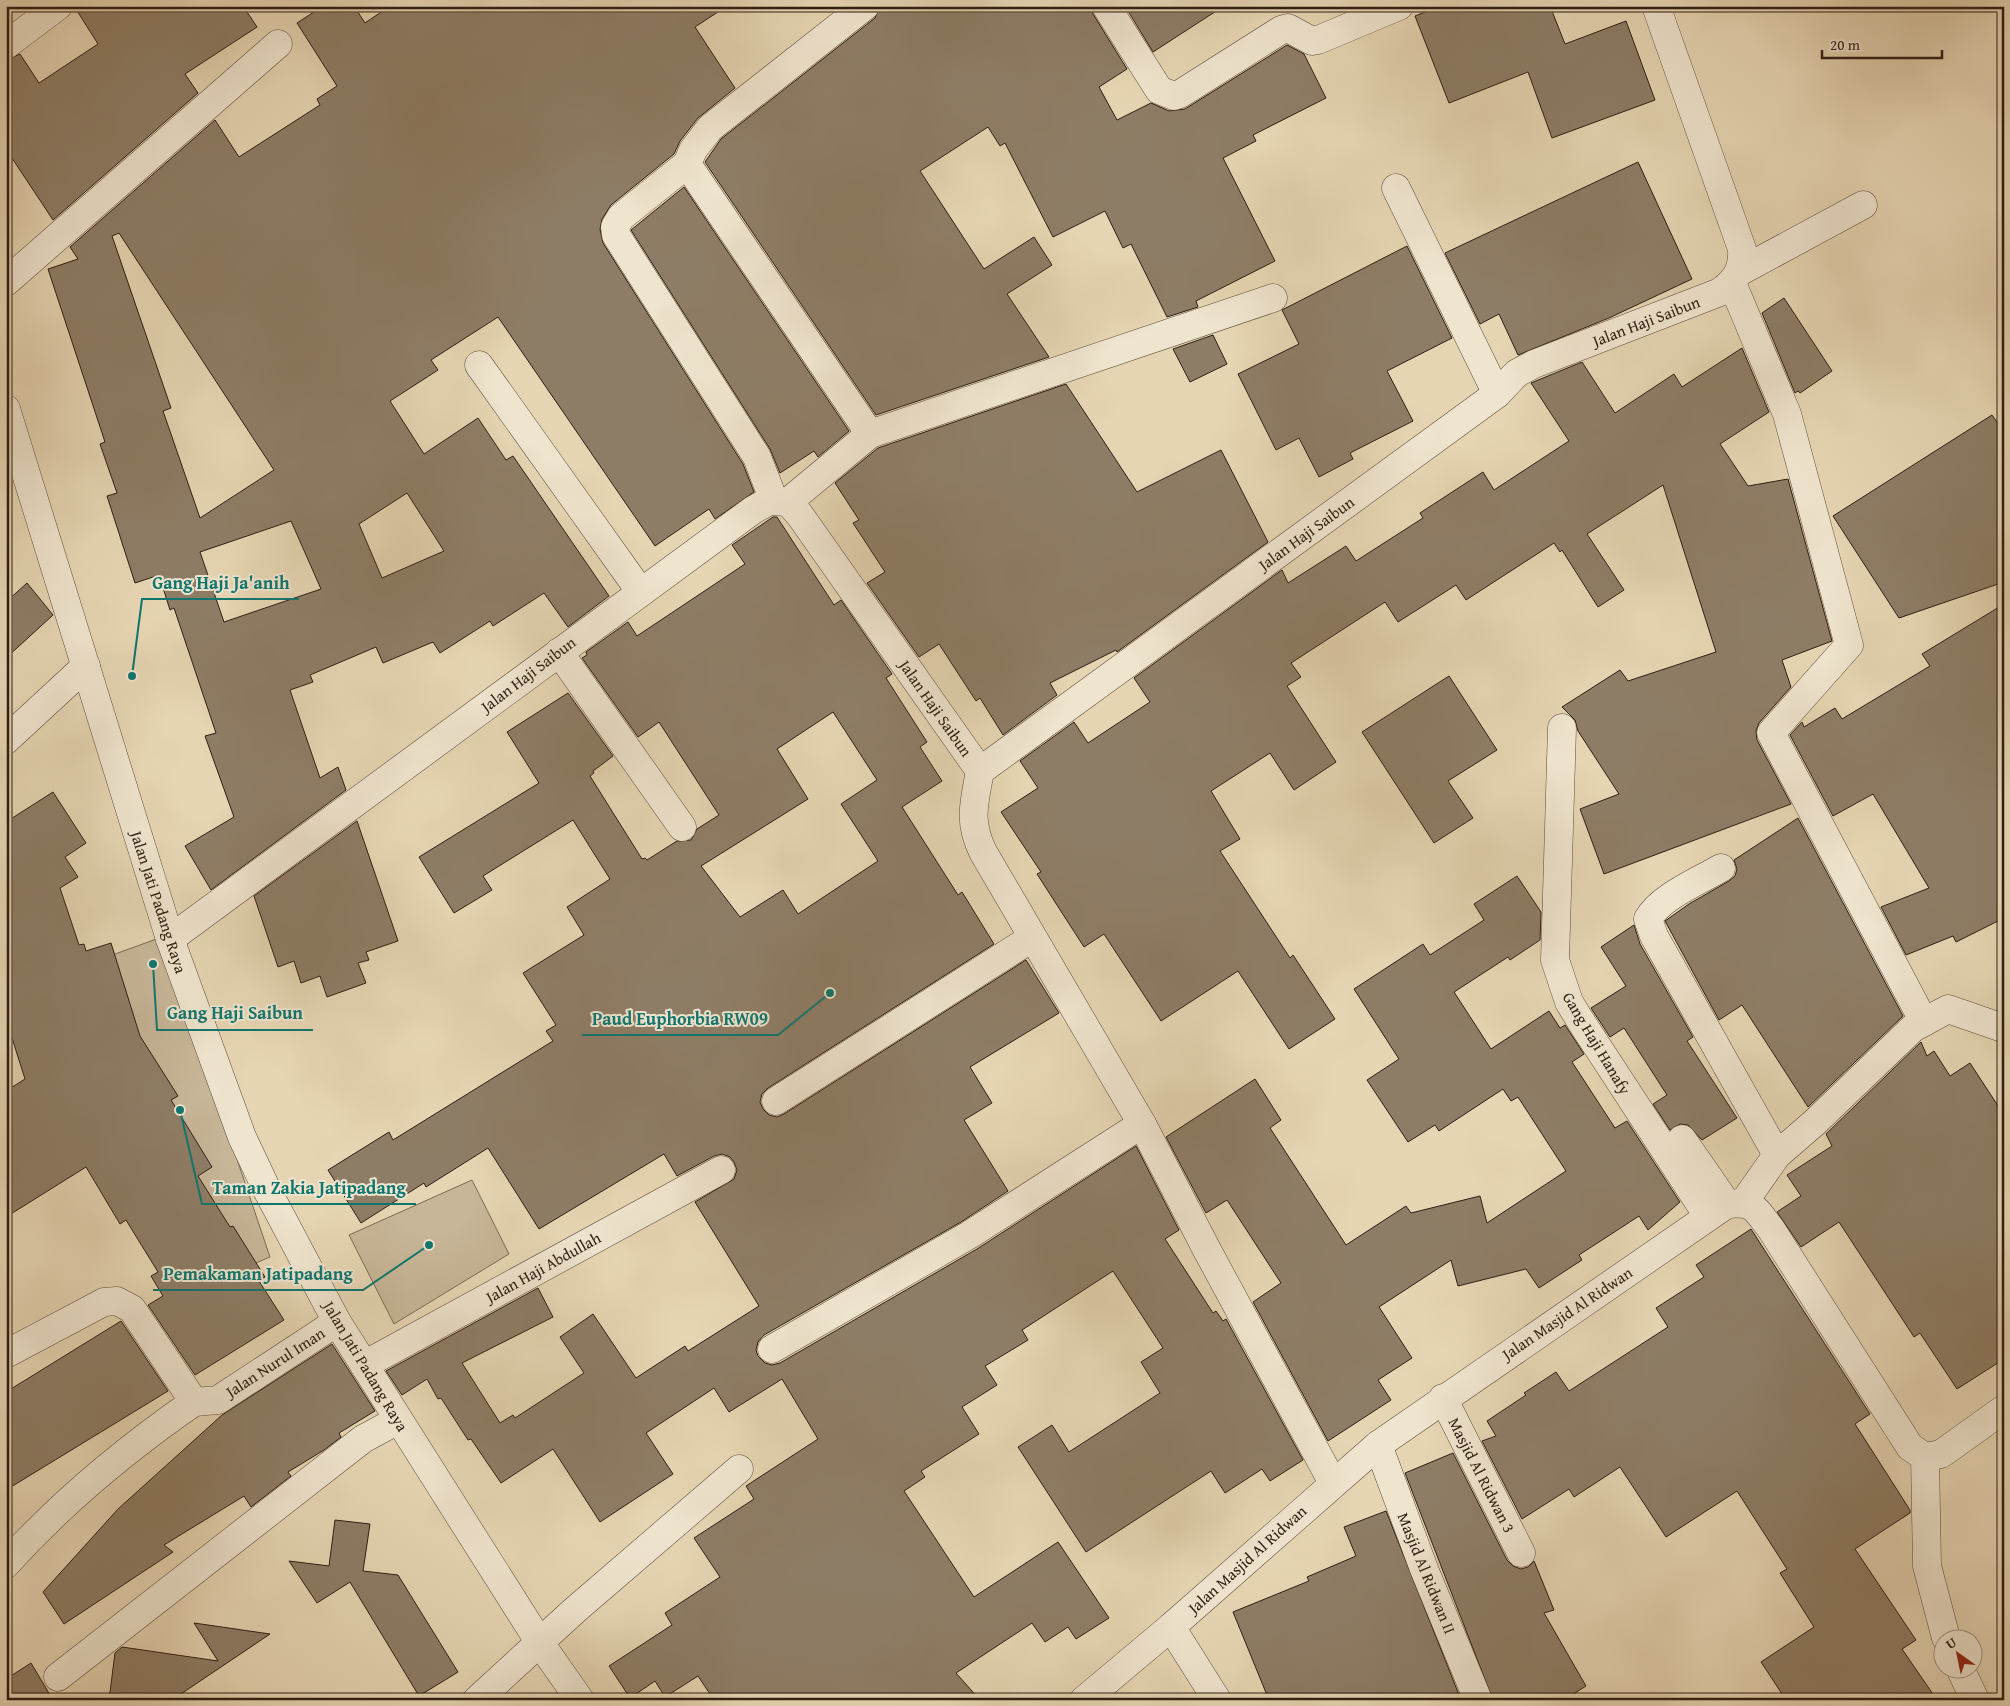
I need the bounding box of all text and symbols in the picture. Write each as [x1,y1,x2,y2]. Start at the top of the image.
scale bar [1822,28,1942,60]
text: 20 m [1830,34,1861,55]
street label: Jalan Haji Saibun [1587,289,1703,353]
street label: Jalan Haji Saibun [1251,490,1359,577]
callout: Gang Haji Ja'anih [142,566,299,599]
text: Gang Haji Ja'anih [152,569,290,596]
street label: Jalan Haji Saibun [474,630,581,719]
street label: Jalan Haji Saibun [892,653,978,761]
street label: Jalan Jati Padang Raya [124,826,193,977]
street label: Gang Haji Hanafy [1557,987,1637,1099]
callout: Gang Haji Saibun [157,997,313,1030]
text: Gang Haji Saibun [167,999,303,1026]
callout: Paud Euphorbia RW09 [582,1002,778,1035]
text: Paud Euphorbia RW09 [592,1005,768,1032]
callout: Taman Zakia Jatipadang [202,1171,416,1204]
text: Taman Zakia Jatipadang [212,1174,406,1201]
street label: Jalan Haji Abdullah [479,1225,605,1310]
callout: Pemakaman Jatipadang [153,1257,363,1290]
text: Pemakaman Jatipadang [163,1260,353,1287]
street label: Jalan Masjid Al Ridwan [1495,1260,1637,1367]
street label: Jalan Jati Padang Raya [317,1295,415,1436]
street label: Jalan Nurul Iman [219,1321,329,1404]
street label: Masjid Al Ridwan 3 [1443,1413,1521,1537]
street label: Jalan Masjid Al Ridwan [1181,1499,1312,1620]
street label: Masjid Al Ridwan II [1392,1509,1462,1637]
north arrow [1932,1628,1982,1678]
text: U [1942,1632,1961,1654]

